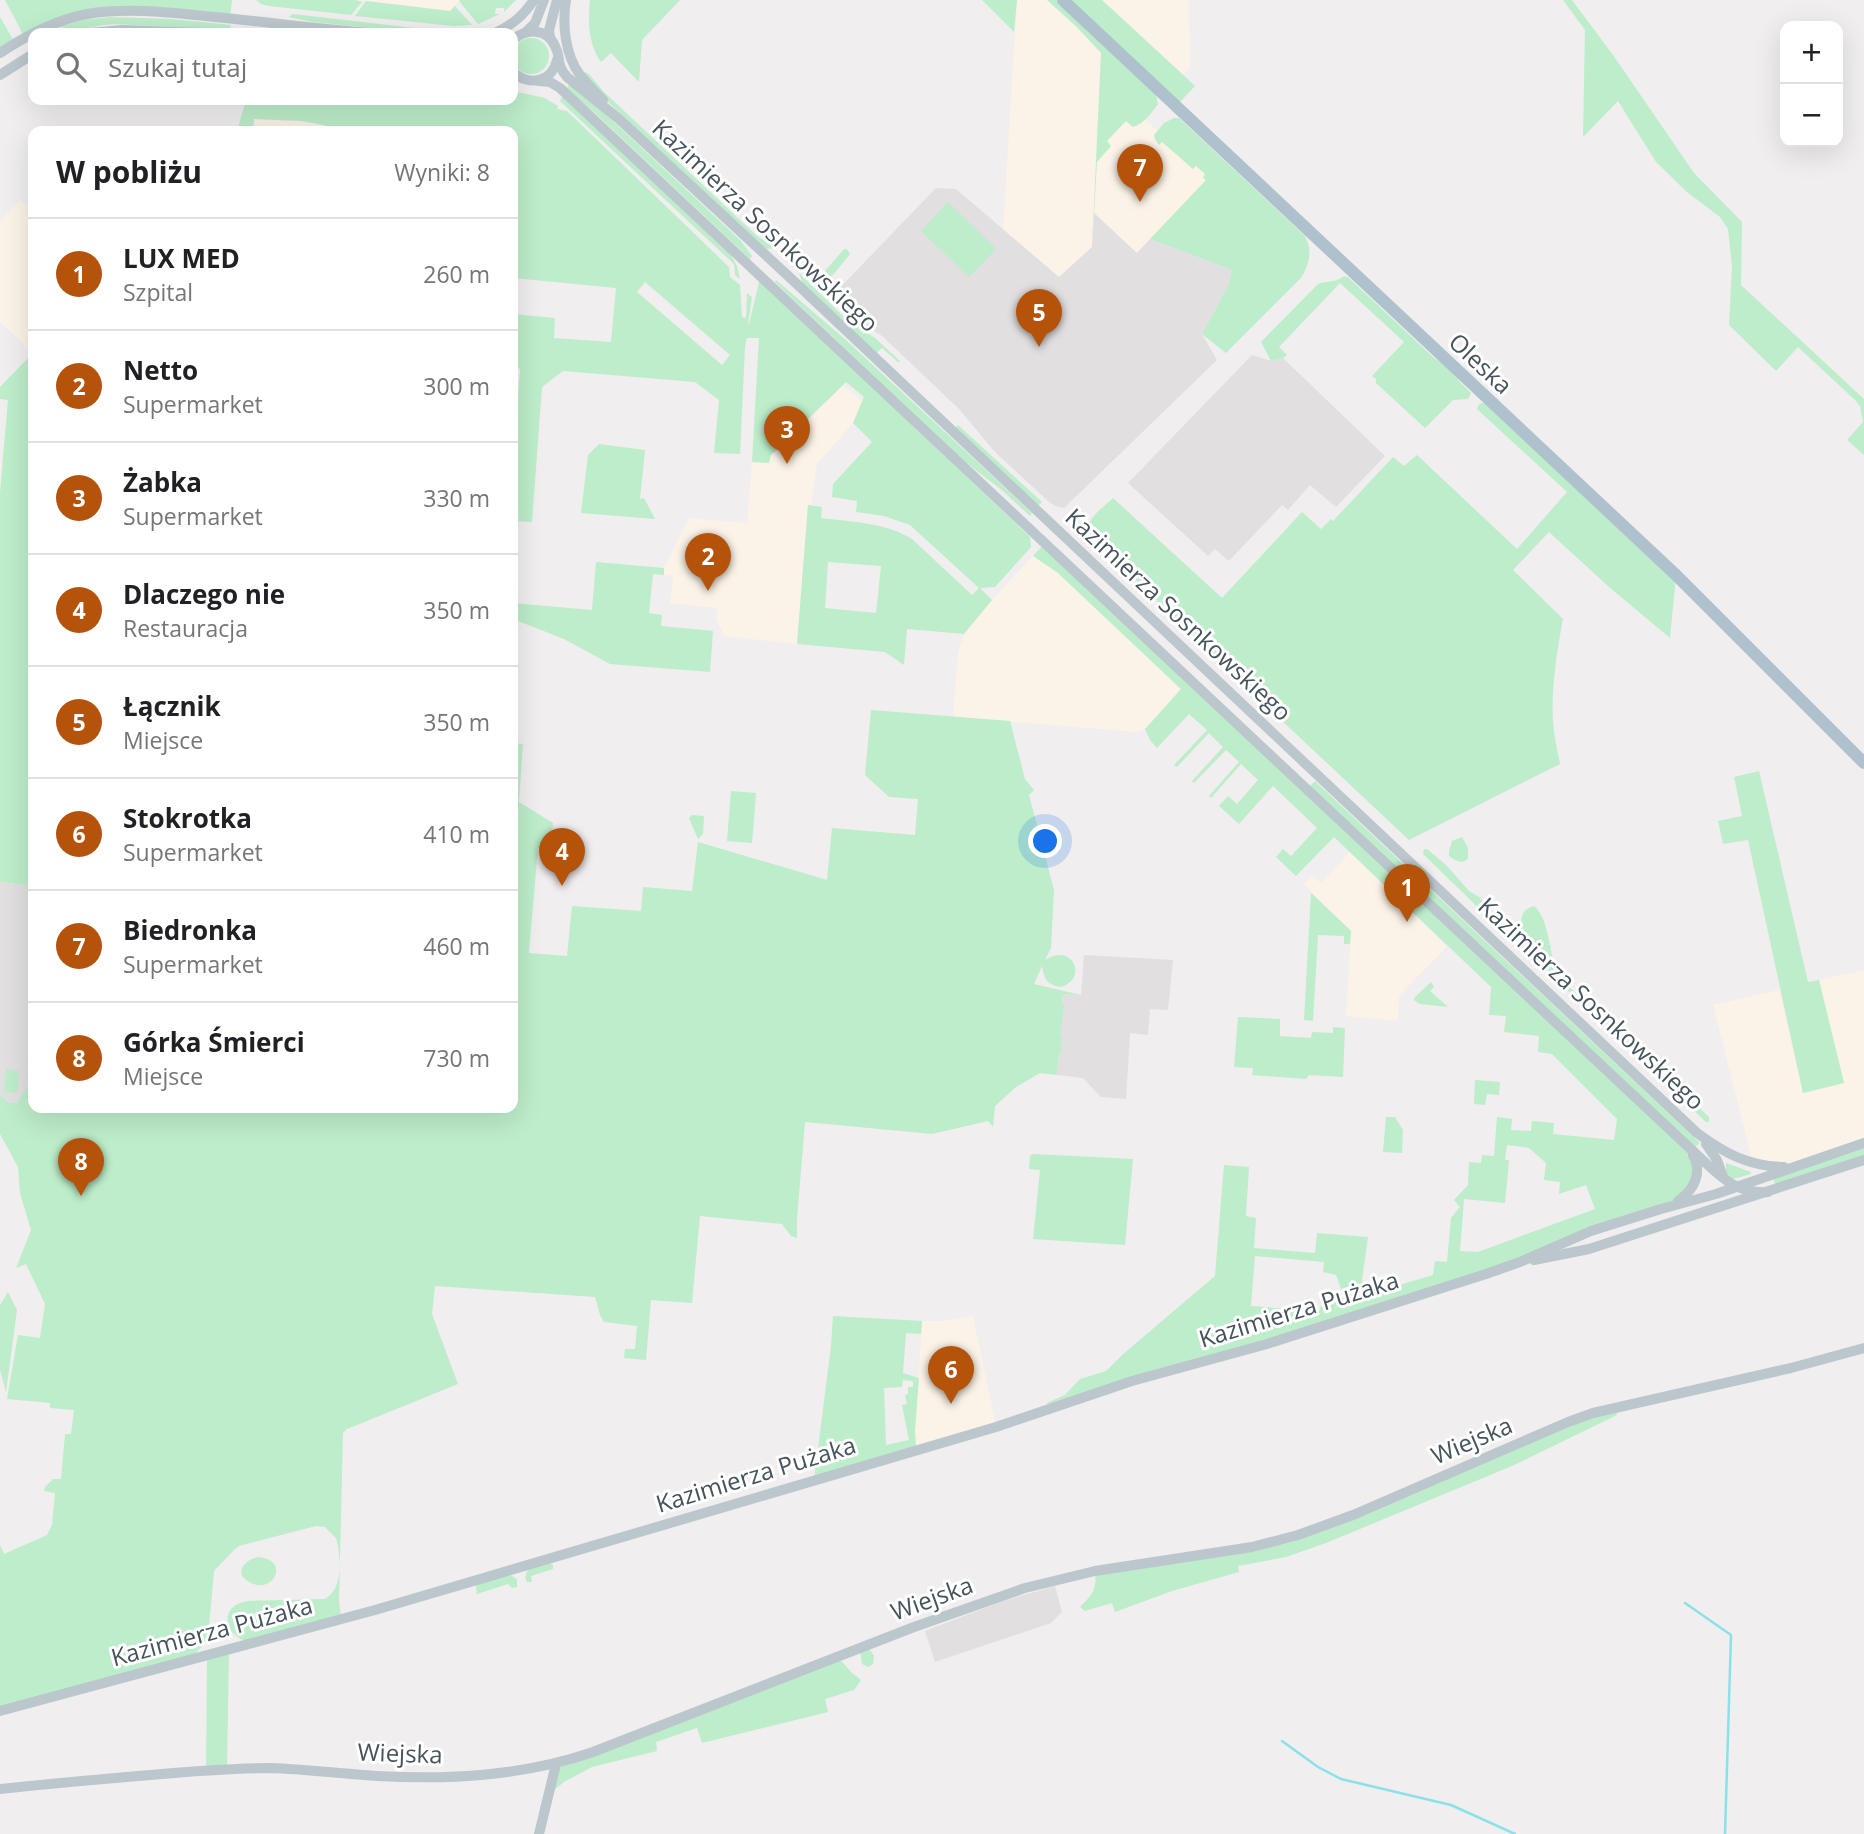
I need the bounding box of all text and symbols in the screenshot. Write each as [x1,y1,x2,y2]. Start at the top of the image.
map controls [1780,21,1843,147]
button: + [1780,21,1843,84]
search box [28,28,518,105]
icon: search [52,48,90,86]
text: Szukaj tutaj [108,49,247,85]
button: − [1780,84,1843,147]
street label: Kazimierza Sosnkowskiego [646,111,886,339]
pin: 7 [1117,144,1163,202]
text: W pobliżu [56,151,202,192]
text: Wyniki: 8 [394,156,490,188]
text: LUX MED [123,240,240,276]
text: 1 [72,258,86,290]
text: 260 m [423,258,490,290]
text: Szpital [123,276,193,308]
pin: 5 [1016,289,1062,347]
street label: Oleska [1442,325,1520,401]
text: Netto [123,352,198,388]
text: 2 [72,370,86,402]
text: 300 m [423,370,490,402]
text: Supermarket [123,388,263,420]
pin: 3 [764,406,810,464]
text: Żabka [123,464,202,500]
text: 3 [72,482,86,514]
text: 330 m [423,482,490,514]
text: Supermarket [123,500,263,532]
street label: Kazimierza Sosnkowskiego [1059,500,1299,728]
pin: 2 [685,533,731,591]
text: Dlaczego nie [123,576,285,612]
text: 4 [72,594,86,626]
text: 350 m [423,594,490,626]
text: Restauracja [123,612,248,644]
text: Łącznik [123,688,221,724]
text: 5 [72,706,86,738]
text: 350 m [423,706,490,738]
text: Miejsce [123,724,203,756]
text: Stokrotka [123,800,252,836]
text: 6 [72,818,86,850]
text: 410 m [423,818,490,850]
your location [1028,824,1062,858]
pin: 4 [539,828,585,886]
text: Supermarket [123,836,263,868]
pin: 1 [1384,864,1430,922]
street label: Kazimierza Sosnkowskiego [1472,889,1712,1117]
text: Biedronka [123,912,257,948]
text: 7 [72,930,86,962]
text: 460 m [423,930,490,962]
text: Supermarket [123,948,263,980]
text: Górka Śmierci [123,1024,305,1060]
text: 8 [72,1042,86,1074]
text: 730 m [423,1042,490,1074]
text: Miejsce [123,1060,203,1092]
pin: 8 [58,1138,104,1196]
street label: Kazimierza Pużaka [1195,1262,1403,1355]
pin: 6 [928,1346,974,1404]
street label: Wiejska [1426,1408,1517,1471]
street label: Kazimierza Pużaka [652,1427,860,1520]
street label: Wiejska [886,1568,977,1628]
street label: Kazimierza Pużaka [107,1588,316,1673]
street label: Wiejska [357,1735,443,1770]

